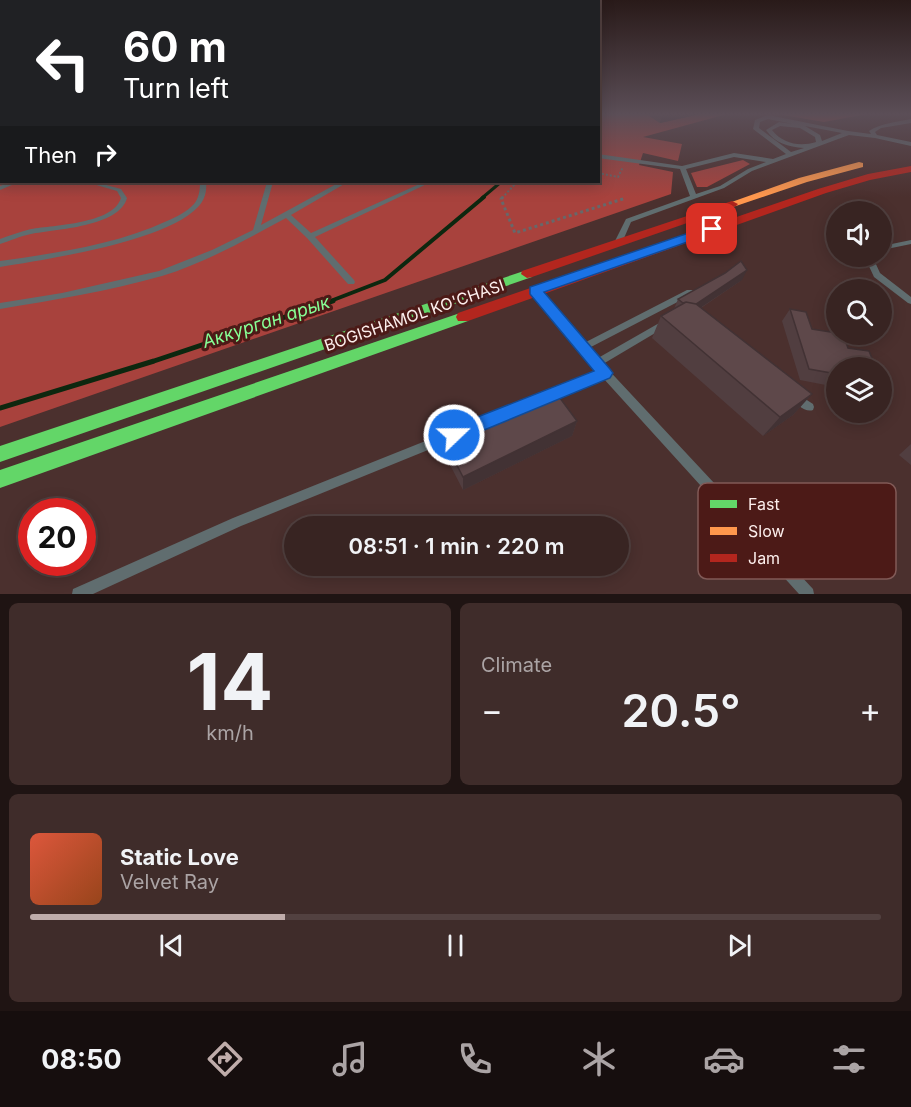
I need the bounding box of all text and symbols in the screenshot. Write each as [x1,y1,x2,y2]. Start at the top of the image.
text: 60 m [123,21,227,72]
icon: left [24,24,102,102]
text: Turn left [123,72,229,105]
icon: right [89,138,122,171]
text: Then [24,142,77,168]
map controls [826,201,892,423]
button: sound [826,201,892,267]
pin [686,203,737,254]
icon: arrive [695,212,728,245]
street label: BOGISHAMOL KO'CHASI [321,275,507,355]
button: search [826,279,892,345]
water label: Аккурган арык [198,291,333,352]
button: layers [826,357,892,423]
position arrow [422,403,486,467]
legend [698,483,896,579]
text: Fast [748,494,780,514]
speed limit sign: 20 [18,498,96,576]
text: Slow [748,521,785,541]
text: 08:51 · 1 min · 220 m [348,533,565,559]
text: Jam [748,548,780,568]
text: 14 [187,634,273,729]
text: Climate [481,653,552,677]
text: 20.5° [621,683,741,738]
text: − [481,690,503,730]
text: + [859,690,881,730]
text: km/h [206,721,254,745]
text: Static Love [120,844,239,870]
text: Velvet Ray [120,870,219,894]
icon: previous [155,929,188,962]
icon: pause [439,929,472,962]
icon: next [723,929,756,962]
icon: directions [204,1038,246,1080]
icon: music [329,1038,371,1080]
icon: phone [454,1038,496,1080]
icon: climate [578,1038,620,1080]
icon: car [703,1038,745,1080]
icon: filters [828,1038,870,1080]
text: 08:50 [41,1043,122,1076]

